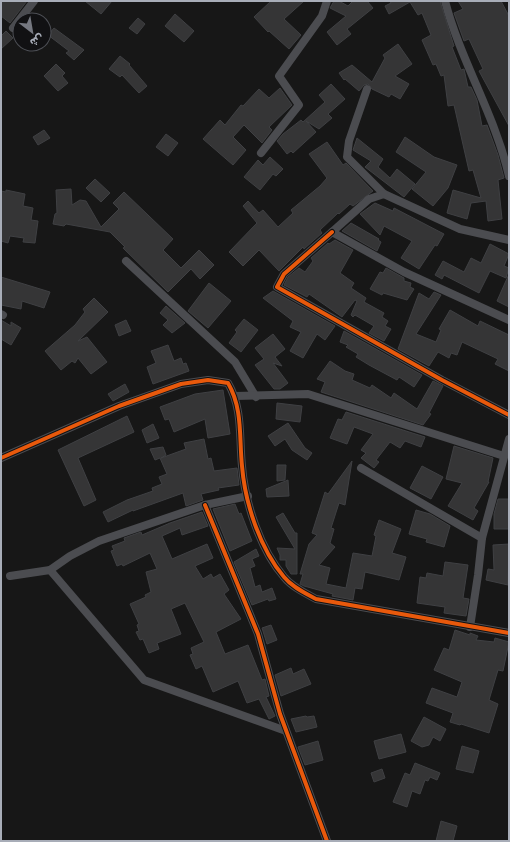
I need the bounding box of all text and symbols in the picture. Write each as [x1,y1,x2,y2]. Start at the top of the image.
north arrow [12,12,52,52]
text: ش [28,31,46,49]

